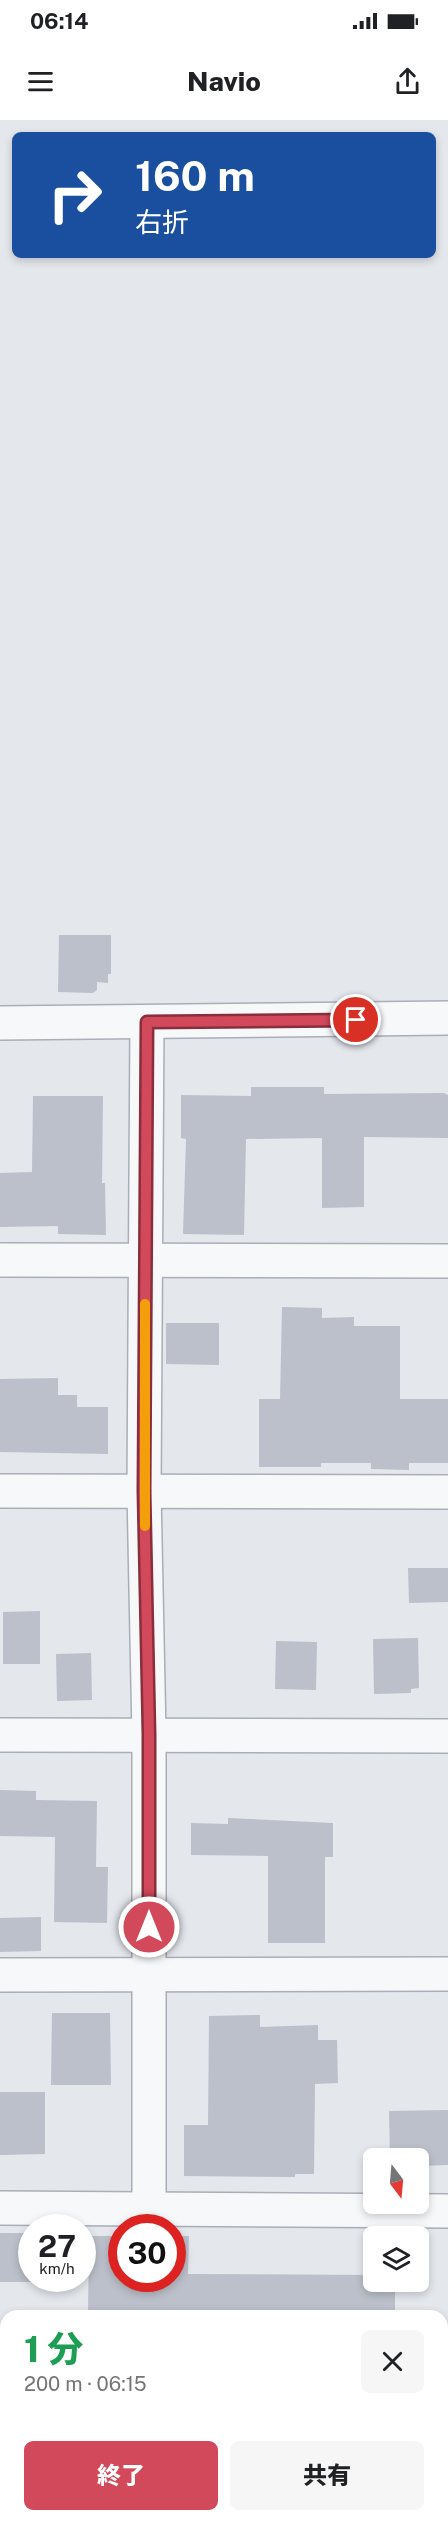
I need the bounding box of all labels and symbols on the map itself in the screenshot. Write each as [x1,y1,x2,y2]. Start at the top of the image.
pin [330,994,381,1045]
position arrow [117,1895,181,1959]
north arrow [363,2148,429,2214]
speed limit sign: 30 [108,2214,186,2292]

